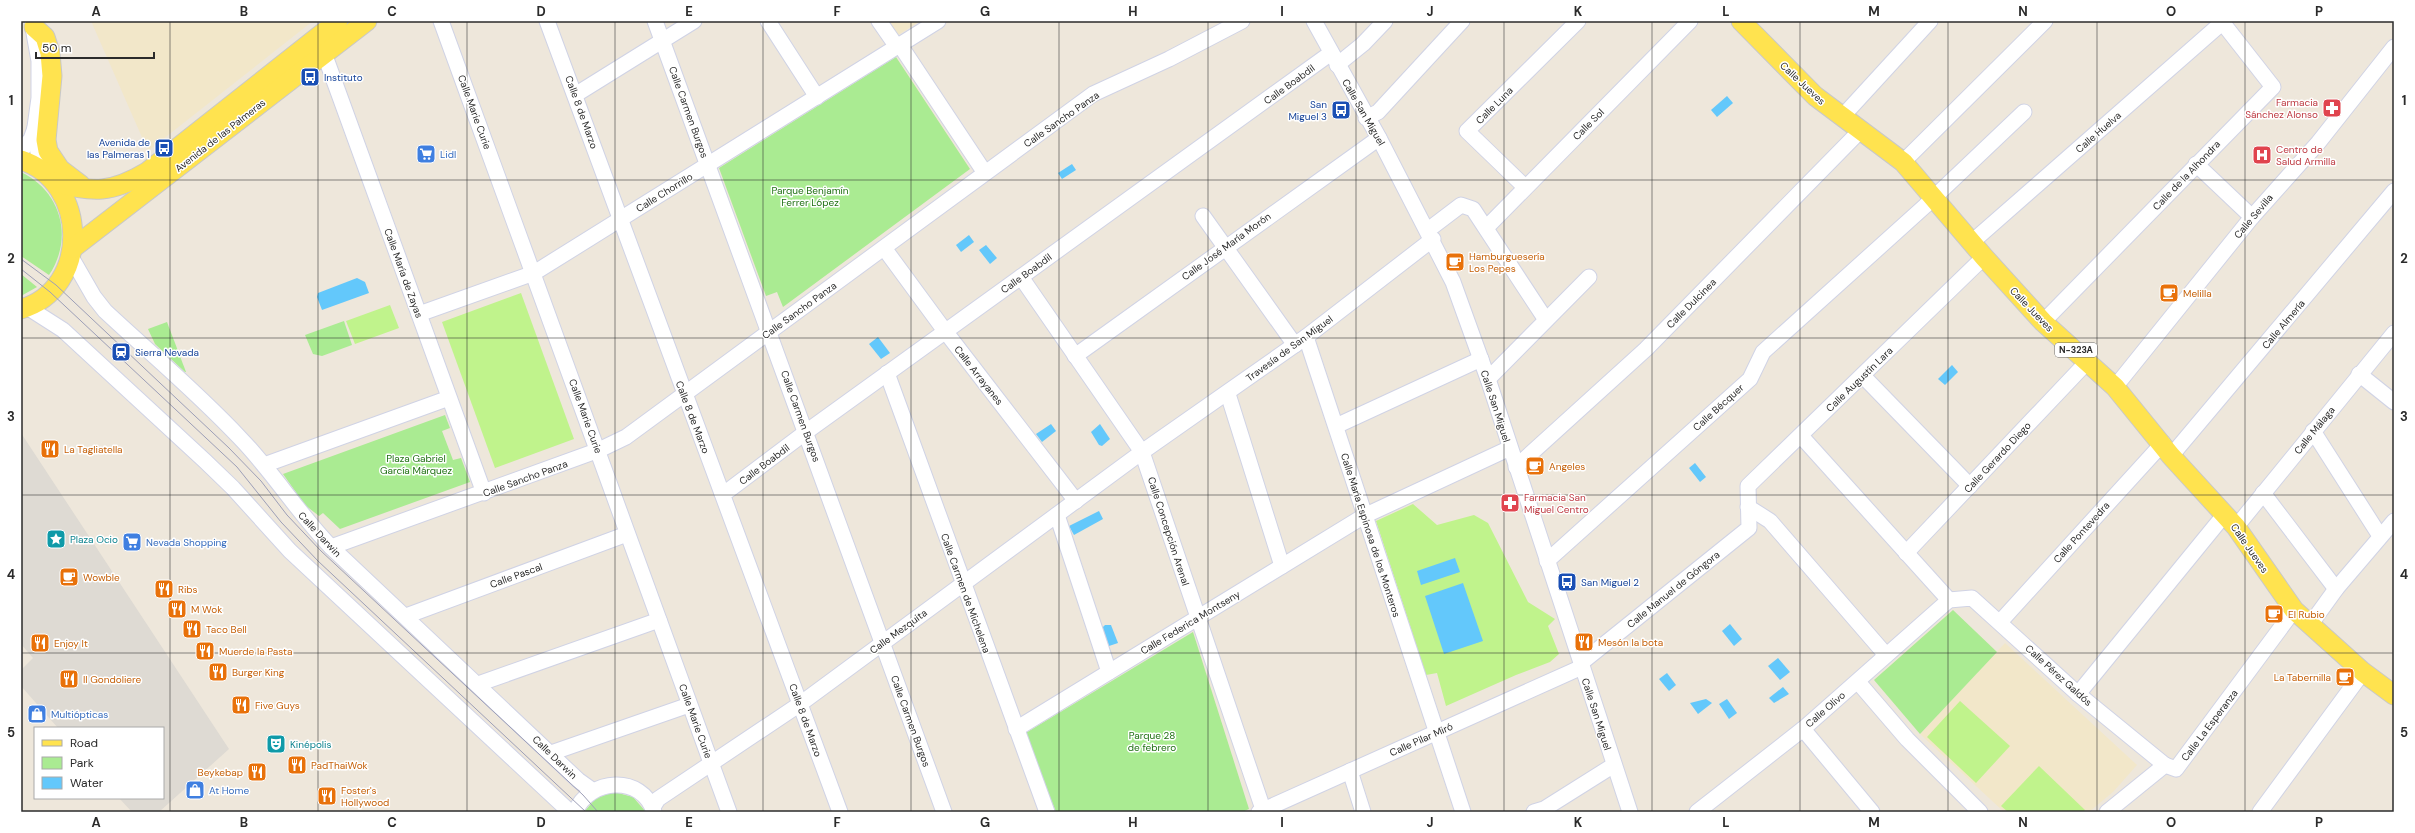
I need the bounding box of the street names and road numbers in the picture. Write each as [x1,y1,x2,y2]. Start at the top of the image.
street label: Calle Jueves [1777,59,1828,108]
street label: Calle Boabdil [1261,62,1317,107]
street label: Calle Carmen Burgos [666,65,711,160]
street label: Calle Marie Curie [455,73,494,152]
street label: Calle 8 de Marzo [562,74,601,151]
street label: Calle San Miguel [1339,76,1388,148]
street label: Calle Luna [1473,84,1516,127]
street label: Calle Sancho Panza [1021,88,1102,150]
street label: Avenida de las Palmeras [172,96,268,175]
street label: Calle Sol [1570,106,1607,143]
street label: Calle Huelva [2073,109,2124,156]
street label: Calle de la Alhondra [2150,138,2223,213]
street label: Calle Chorrillo [633,170,695,215]
street label: Calle Sevilla [2231,191,2276,241]
street label: Calle José María Morón [1179,210,1274,283]
street label: Calle María de Zayas [381,227,426,320]
street label: Calle Boabdil [998,251,1054,296]
street label: Calle Dulcinea [1664,276,1719,331]
street label: Calle Sancho Panza [759,279,839,342]
street label: Calle Jueves [2007,284,2056,334]
street label: Calle Almería [2259,297,2308,352]
street label: Travesía de San Miguel [1243,312,1335,384]
street label: Calle Arrayanes [951,343,1006,408]
road number: N-323A [2055,343,2097,357]
street label: Calle Augustín Lara [1823,344,1896,415]
street label: Calle San Miguel [1478,368,1513,444]
street label: Calle Carmen Burgos [778,369,823,464]
street label: Calle Marie Curie [566,377,605,456]
street label: Calle 8 de Marzo [673,379,712,455]
street label: Calle Bécquer [1690,381,1747,434]
street label: Calle Málaga [2291,404,2338,457]
street label: Calle Gerardo Diego [1961,419,2034,496]
street label: Calle Boabdil [736,441,792,488]
street label: Calle María Espinosa de los Monteros [1338,451,1403,619]
street label: Calle Sancho Panza [481,457,569,500]
street label: Calle Concepción Arenal [1145,475,1192,587]
street label: Calle Pontevedra [2050,499,2112,566]
street label: Calle Darwin [295,509,344,560]
street label: Calle Jueves [2228,521,2271,576]
street label: Calle Carmen de Michelena [938,532,993,655]
street label: Calle Manuel de Góngora [1624,548,1722,631]
street label: Calle Pascal [488,560,544,591]
street label: Calle Federica Montseny [1138,587,1243,657]
street label: Calle Mezquita [867,606,930,657]
street label: Calle Pérez Galdós [2023,642,2095,709]
street label: Calle Carmen Burgos [888,674,933,769]
street label: Calle San Miguel [1579,676,1614,752]
street label: Calle Marie Curie [676,682,715,761]
street label: Calle 8 de Marzo [786,682,825,759]
street label: Calle La Esperanza [2178,687,2241,764]
street label: Calle Olivo [1803,688,1848,730]
street label: Calle Pilar Miró [1388,720,1455,759]
street label: Calle Darwin [530,733,580,782]

